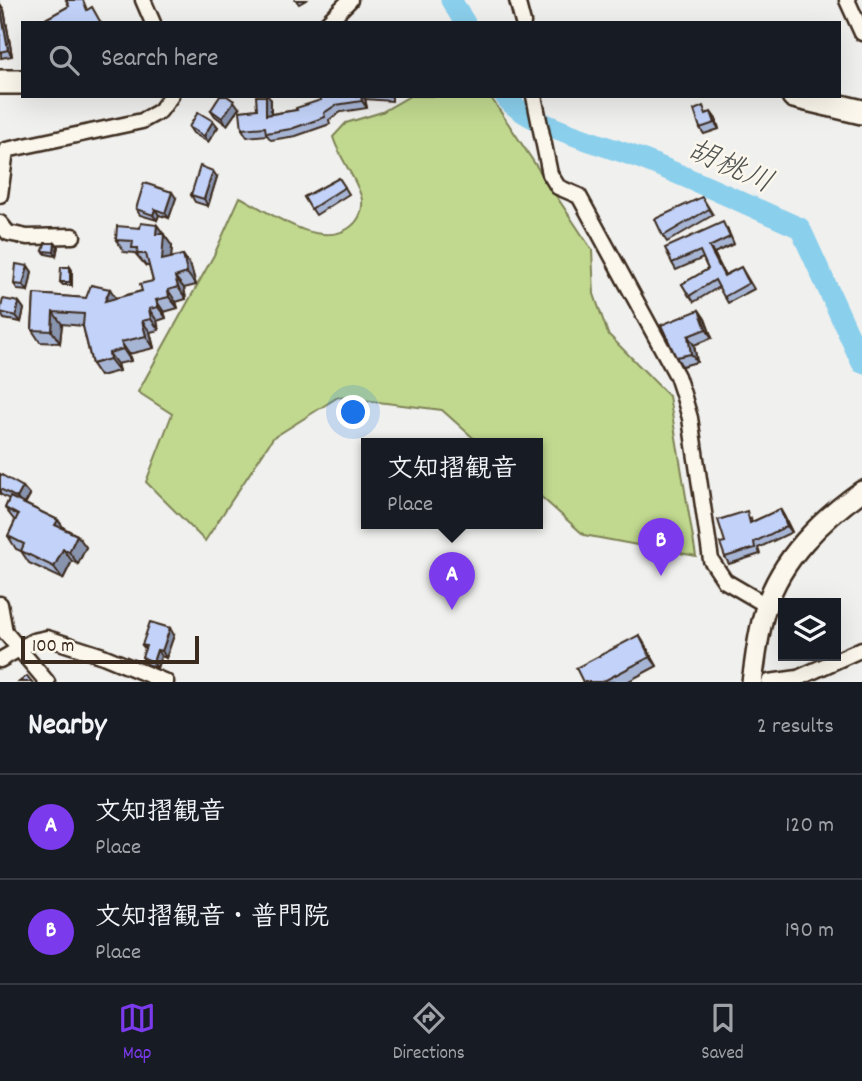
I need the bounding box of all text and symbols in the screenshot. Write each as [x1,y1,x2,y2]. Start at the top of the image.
search box [21,21,841,98]
icon: search [45,41,83,79]
text: Search here [101,41,219,78]
water label: 胡桃川 [679,131,779,207]
your location [336,395,370,429]
popup [361,438,543,529]
text: 文知摺観音 [387,452,517,489]
text: Place [387,489,433,522]
pin: B [638,518,684,576]
pin: A [429,552,475,610]
map controls [778,598,841,661]
button: layers [778,598,841,661]
scale bar [21,633,200,665]
text: 100 m [32,634,74,661]
text: Nearby [28,706,106,749]
text: 2 results [757,711,834,744]
text: 文知摺観音 [95,795,225,832]
text: A [45,810,57,843]
text: 120 m [785,810,834,843]
text: Place [95,832,141,865]
text: 文知摺観音・普門院 [95,900,329,937]
text: B [46,915,56,948]
text: 190 m [785,915,834,948]
text: Place [95,937,141,970]
tab: Map [118,999,156,1068]
tab: Directions [393,999,465,1068]
tab: Saved [701,999,744,1068]

